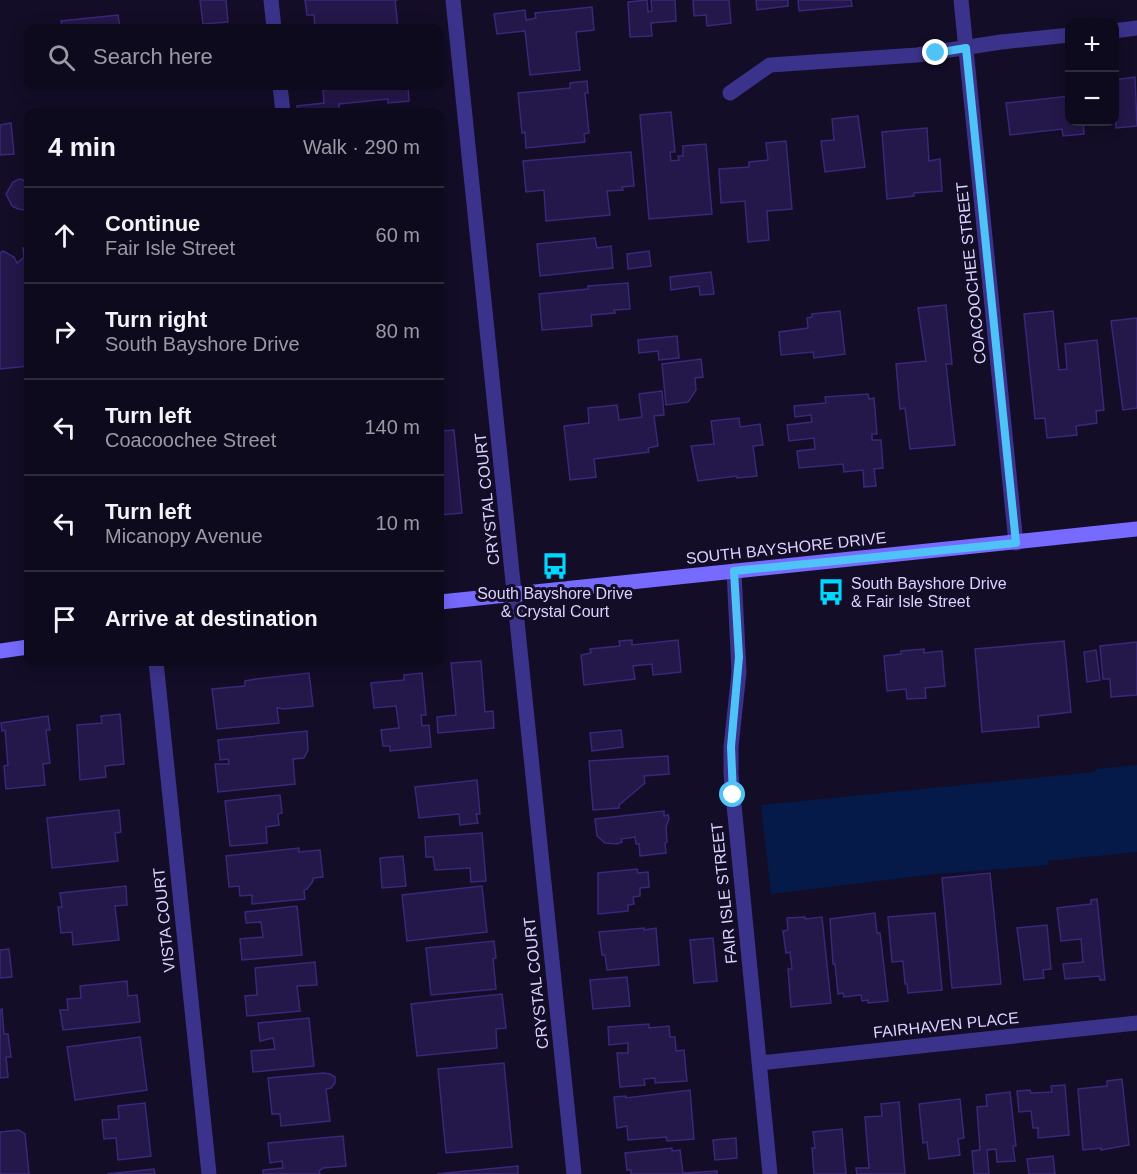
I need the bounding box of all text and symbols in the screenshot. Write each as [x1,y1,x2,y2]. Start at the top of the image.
map controls [1065,18,1119,126]
button: + [1065,18,1119,72]
search box [24,24,444,90]
route end [922,39,948,65]
icon: search [45,41,78,74]
text: Search here [93,44,213,69]
button: − [1065,72,1119,126]
text: 4 min [48,132,116,162]
text: Walk · 290 m [303,136,420,158]
street label: COACOOCHEE STREET [953,181,989,365]
text: Continue [105,211,200,236]
icon: ahead [48,219,81,252]
text: 60 m [376,224,420,246]
text: Fair Isle Street [105,237,235,259]
text: Turn right [105,307,207,332]
icon: right [48,315,81,348]
text: 80 m [376,320,420,342]
text: South Bayshore Drive [105,333,300,355]
text: Turn left [105,403,191,428]
icon: left [48,411,81,444]
text: 140 m [364,416,420,438]
text: Coacoochee Street [105,429,276,451]
street label: CRYSTAL COURT [472,432,502,566]
text: Turn left [105,499,191,524]
icon: left [48,507,81,540]
text: 10 m [376,512,420,534]
text: Micanopy Avenue [105,525,263,547]
street label: SOUTH BAYSHORE DRIVE [685,529,887,567]
bus stop icon: South Bayshore Drive & Crystal Court [540,551,570,581]
place label: South Bayshore Drive & Fair Isle Street [851,575,1007,610]
bus stop icon: South Bayshore Drive & Fair Isle Street [816,577,846,607]
place label: South Bayshore Drive & Crystal Court [477,585,633,620]
icon: arrive [48,603,81,636]
text: Arrive at destination [105,606,318,631]
route start [719,781,745,807]
street label: FAIR ISLE STREET [708,821,740,965]
street label: VISTA COURT [150,867,178,973]
street label: CRYSTAL COURT [521,916,551,1050]
street label: FAIRHAVEN PLACE [872,1009,1020,1041]

